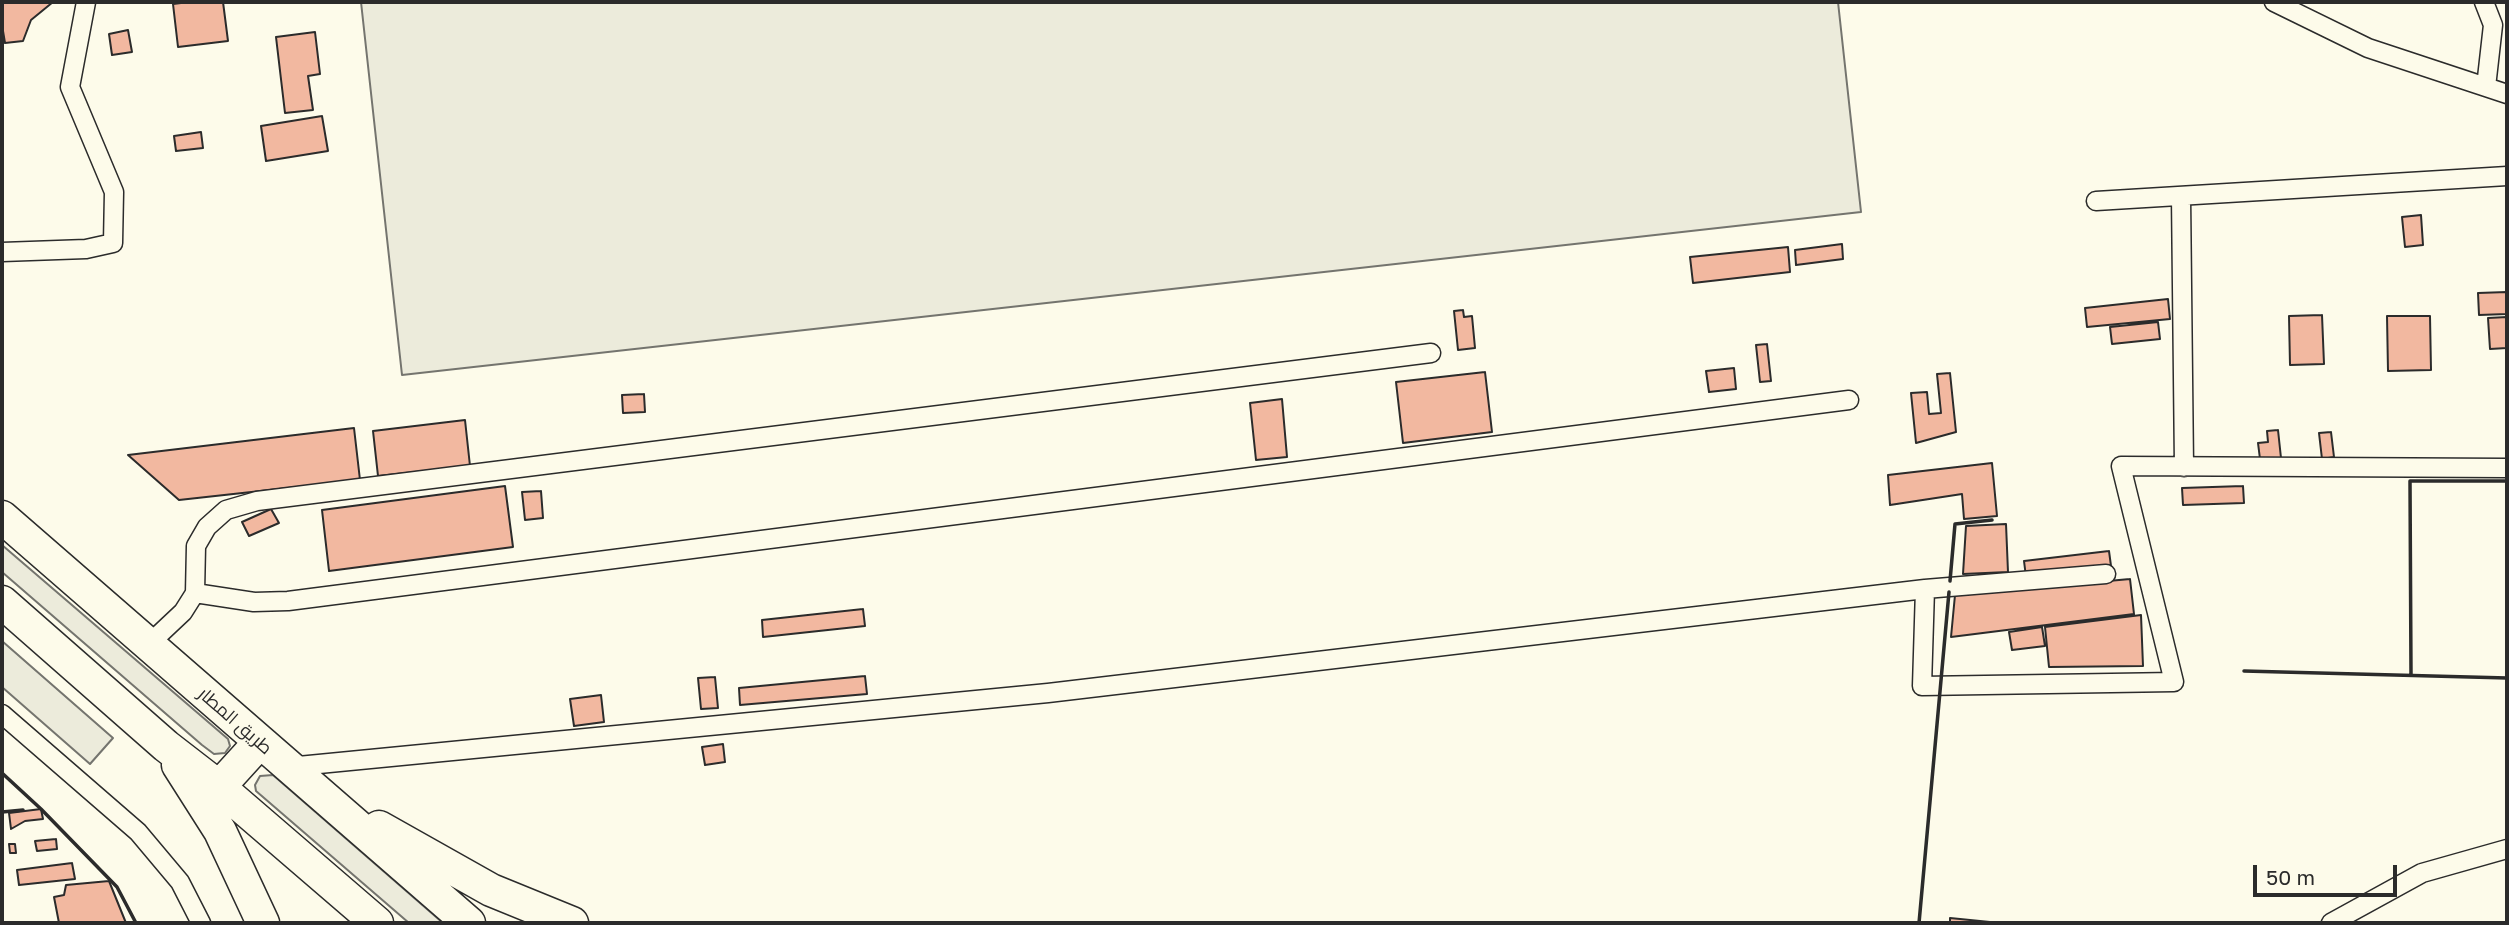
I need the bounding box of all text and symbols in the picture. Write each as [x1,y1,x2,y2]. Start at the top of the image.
street label: طريق المطار [194,683,276,759]
scale bar [2257,852,2400,896]
text: 50 m [2266,864,2315,890]

